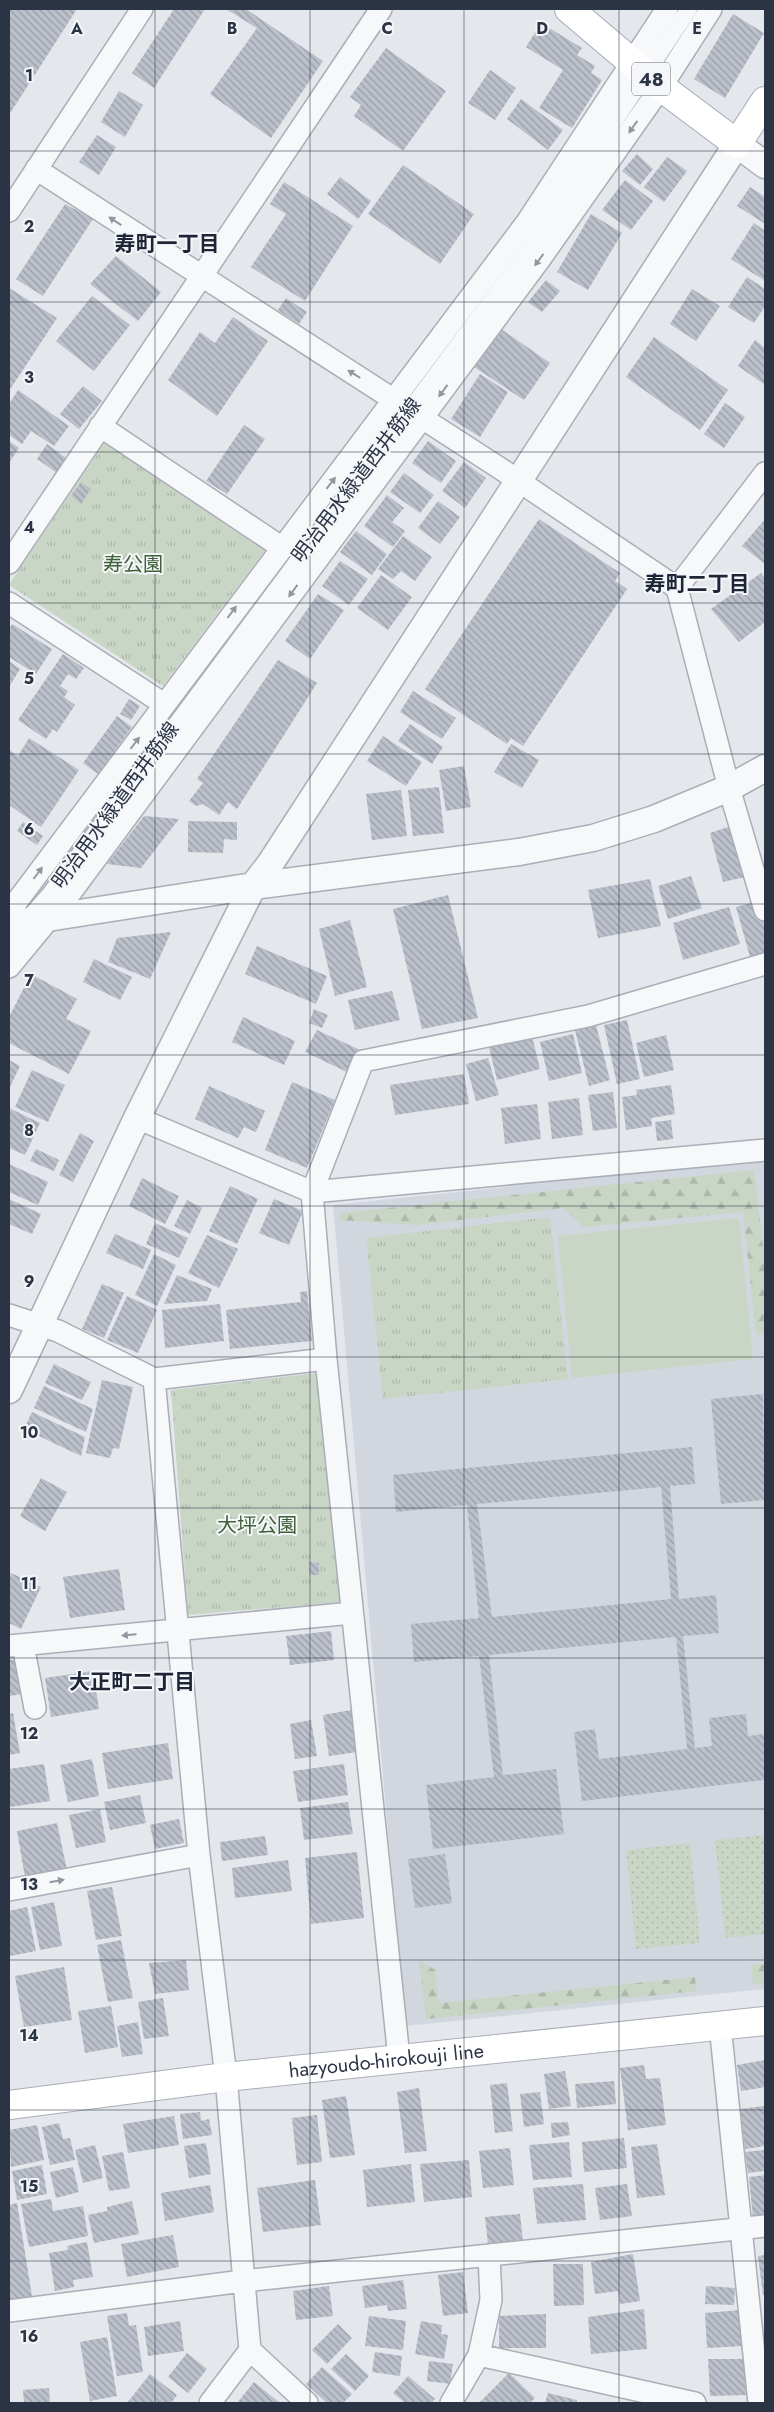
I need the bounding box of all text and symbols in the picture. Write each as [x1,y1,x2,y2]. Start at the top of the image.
text: A [70,17,83,40]
text: B [227,17,237,40]
text: C [381,17,393,40]
text: D [536,17,548,40]
text: E [692,17,702,40]
road number: 48 [632,62,670,96]
text: 1 [25,64,33,87]
one-way arrow [628,120,638,134]
text: 2 [24,215,34,238]
one-way arrow [108,216,121,225]
district label: 寿町一丁目 [115,229,220,259]
one-way arrow [534,253,545,266]
text: 3 [24,366,34,389]
one-way arrow [347,369,360,378]
one-way arrow [438,384,448,398]
street label: 明治用水緑道西井筋線 [285,392,428,569]
one-way arrow [325,477,336,490]
text: 4 [23,516,35,539]
park label: 寿公園 [103,550,163,579]
district label: 寿町二丁目 [645,569,750,599]
one-way arrow [288,584,298,598]
one-way arrow [227,605,237,619]
text: 5 [24,667,34,690]
street label: 明治用水緑道西井筋線 [45,716,186,895]
one-way arrow [130,736,140,750]
text: 6 [24,818,34,841]
one-way arrow [33,867,44,880]
text: 7 [24,969,34,992]
text: 8 [24,1119,34,1142]
text: 9 [24,1270,34,1293]
text: 10 [20,1421,38,1444]
park label: 大坪公園 [217,1511,297,1540]
text: 11 [21,1572,37,1595]
one-way arrow [121,1632,137,1640]
district label: 大正町二丁目 [69,1667,195,1697]
text: 12 [20,1722,38,1745]
text: 13 [20,1873,38,1896]
one-way arrow [49,1877,65,1885]
text: 14 [19,2024,39,2047]
street label: hazyoudo-hirokouji line [287,2036,485,2085]
text: 15 [20,2175,38,2198]
text: 16 [20,2325,38,2348]

